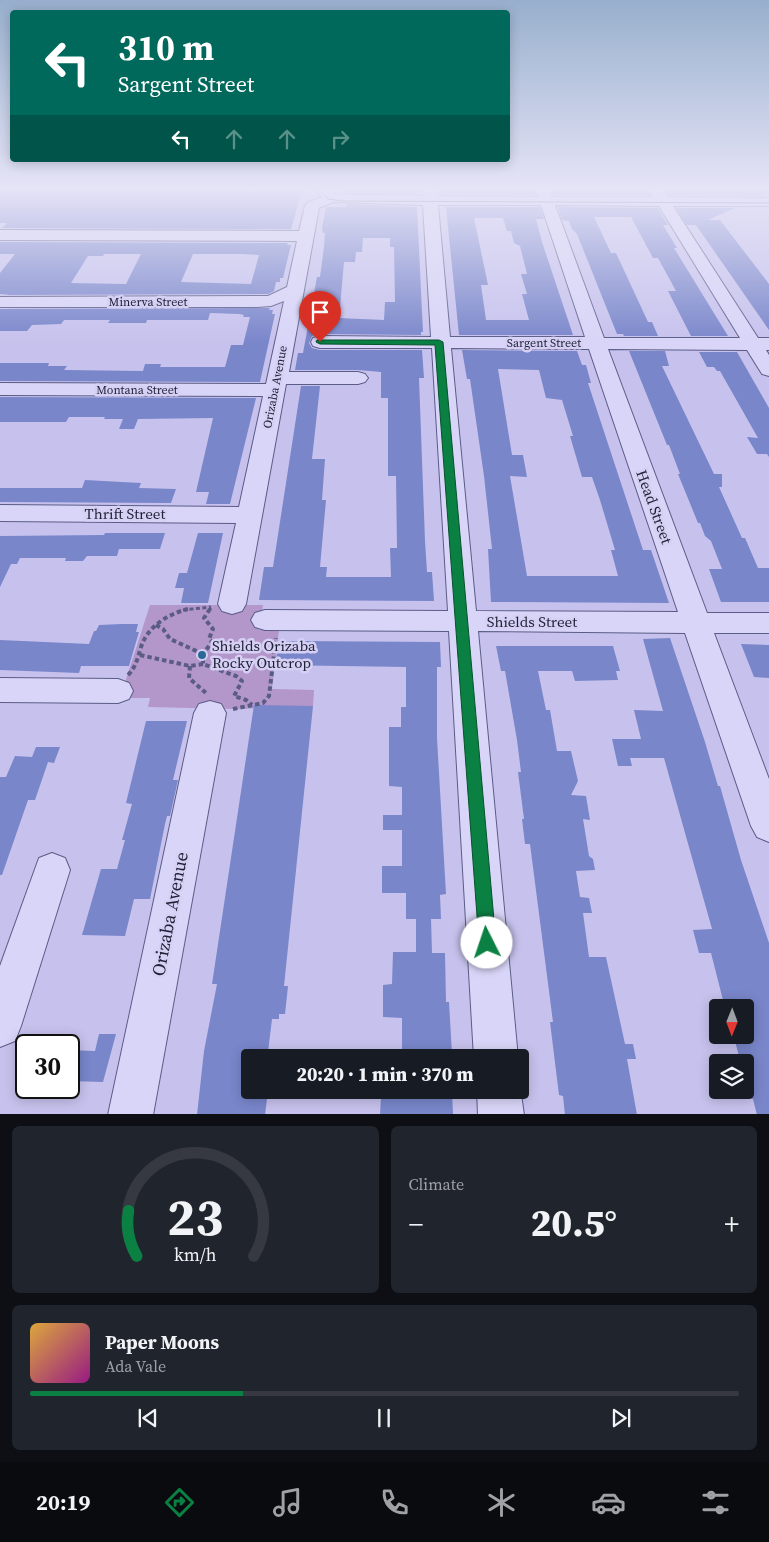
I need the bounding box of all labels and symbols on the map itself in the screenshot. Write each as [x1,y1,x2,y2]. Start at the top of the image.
pin [299,291,341,342]
street label: Minerva Street [109,294,187,310]
street label: Sargent Street [507,335,581,351]
street label: Orizaba Avenue [259,344,291,430]
street label: Montana Street [96,382,178,398]
street label: Head Street [631,467,678,547]
street label: Thrift Street [85,503,166,524]
street label: Shields Street [487,611,577,632]
place label: Shields Orizaba Rocky Outcrop [212,635,316,673]
marker: Shields Orizaba Rocky Outcrop [196,649,208,661]
street label: Orizaba Avenue [145,850,194,978]
position arrow [460,916,512,968]
north arrow [709,999,754,1044]
speed limit sign: 30 [15,1034,80,1099]

